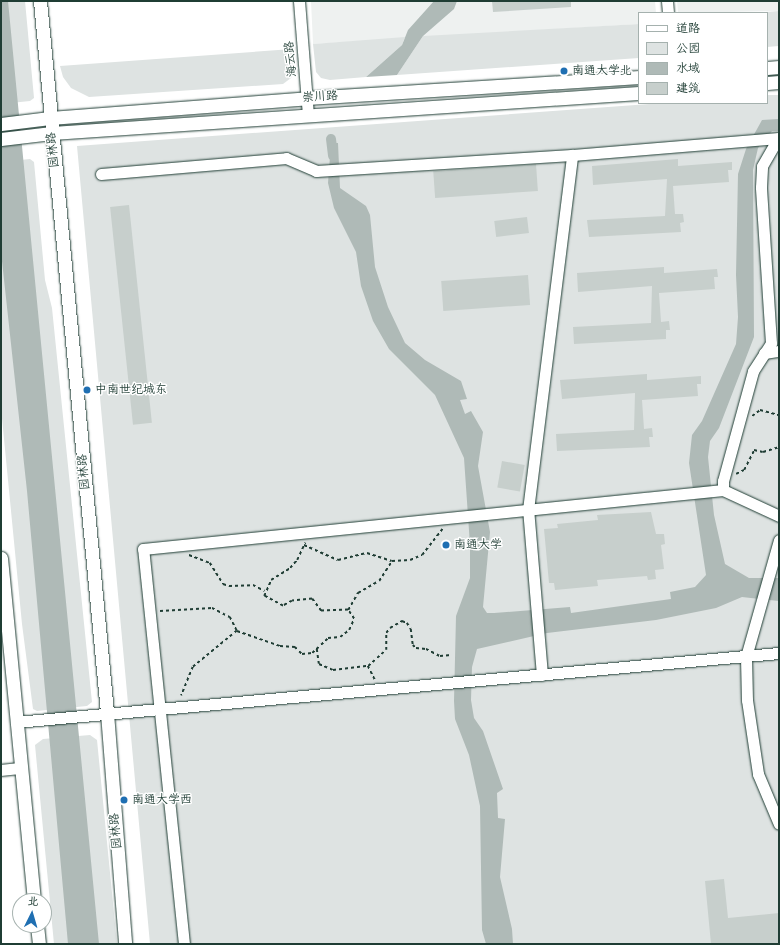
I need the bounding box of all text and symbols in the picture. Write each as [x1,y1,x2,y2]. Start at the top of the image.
legend [638,12,768,104]
text: 道路 [676,21,700,36]
street label: 海云路 [282,40,300,78]
text: 公园 [676,41,700,56]
text: 水域 [676,61,700,76]
place label: 南通大学北 [572,64,632,78]
marker: 南通大学北 [559,66,569,76]
text: 建筑 [676,81,700,96]
street label: 崇川路 [302,89,338,105]
street label: 园林路 [44,131,62,169]
place label: 中南世纪城东 [95,383,167,397]
marker: 中南世纪城东 [82,385,92,395]
street label: 园林路 [75,453,93,491]
place label: 南通大学 [454,538,502,552]
marker: 南通大学 [441,540,451,550]
place label: 南通大学西 [132,793,192,807]
marker: 南通大学西 [119,795,129,805]
street label: 园林路 [107,812,125,850]
north arrow [12,893,52,933]
text: 北 [27,895,39,908]

